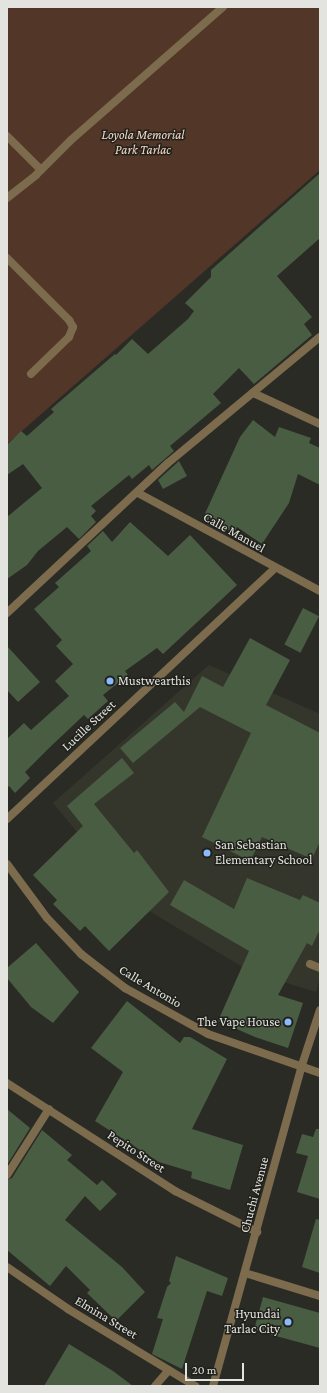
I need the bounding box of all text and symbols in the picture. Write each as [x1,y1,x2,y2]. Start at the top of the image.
park label: Loyola Memorial Park Tarlac [102,128,184,159]
street label: Calle Manuel [200,510,268,556]
place label: Mustwearthis [118,673,191,689]
marker: Mustwearthis [105,676,115,686]
street label: Lucille Street [59,697,119,755]
place label: San Sebastian Elementary School [215,838,312,869]
marker: San Sebastian Elementary School [202,848,212,858]
street label: Calle Antonio [116,962,184,1012]
place label: The Vape House [197,1014,280,1030]
marker: The Vape House [283,1017,293,1027]
street label: Pepito Street [104,1128,168,1176]
street label: Chuchi Avenue [237,1155,273,1235]
street label: Elmina Street [72,1293,140,1343]
place label: Hyundai Tarlac City [224,1307,280,1338]
marker: Hyundai Tarlac City [283,1317,293,1327]
scale bar [187,1355,246,1381]
text: 20 m [192,1363,216,1377]

